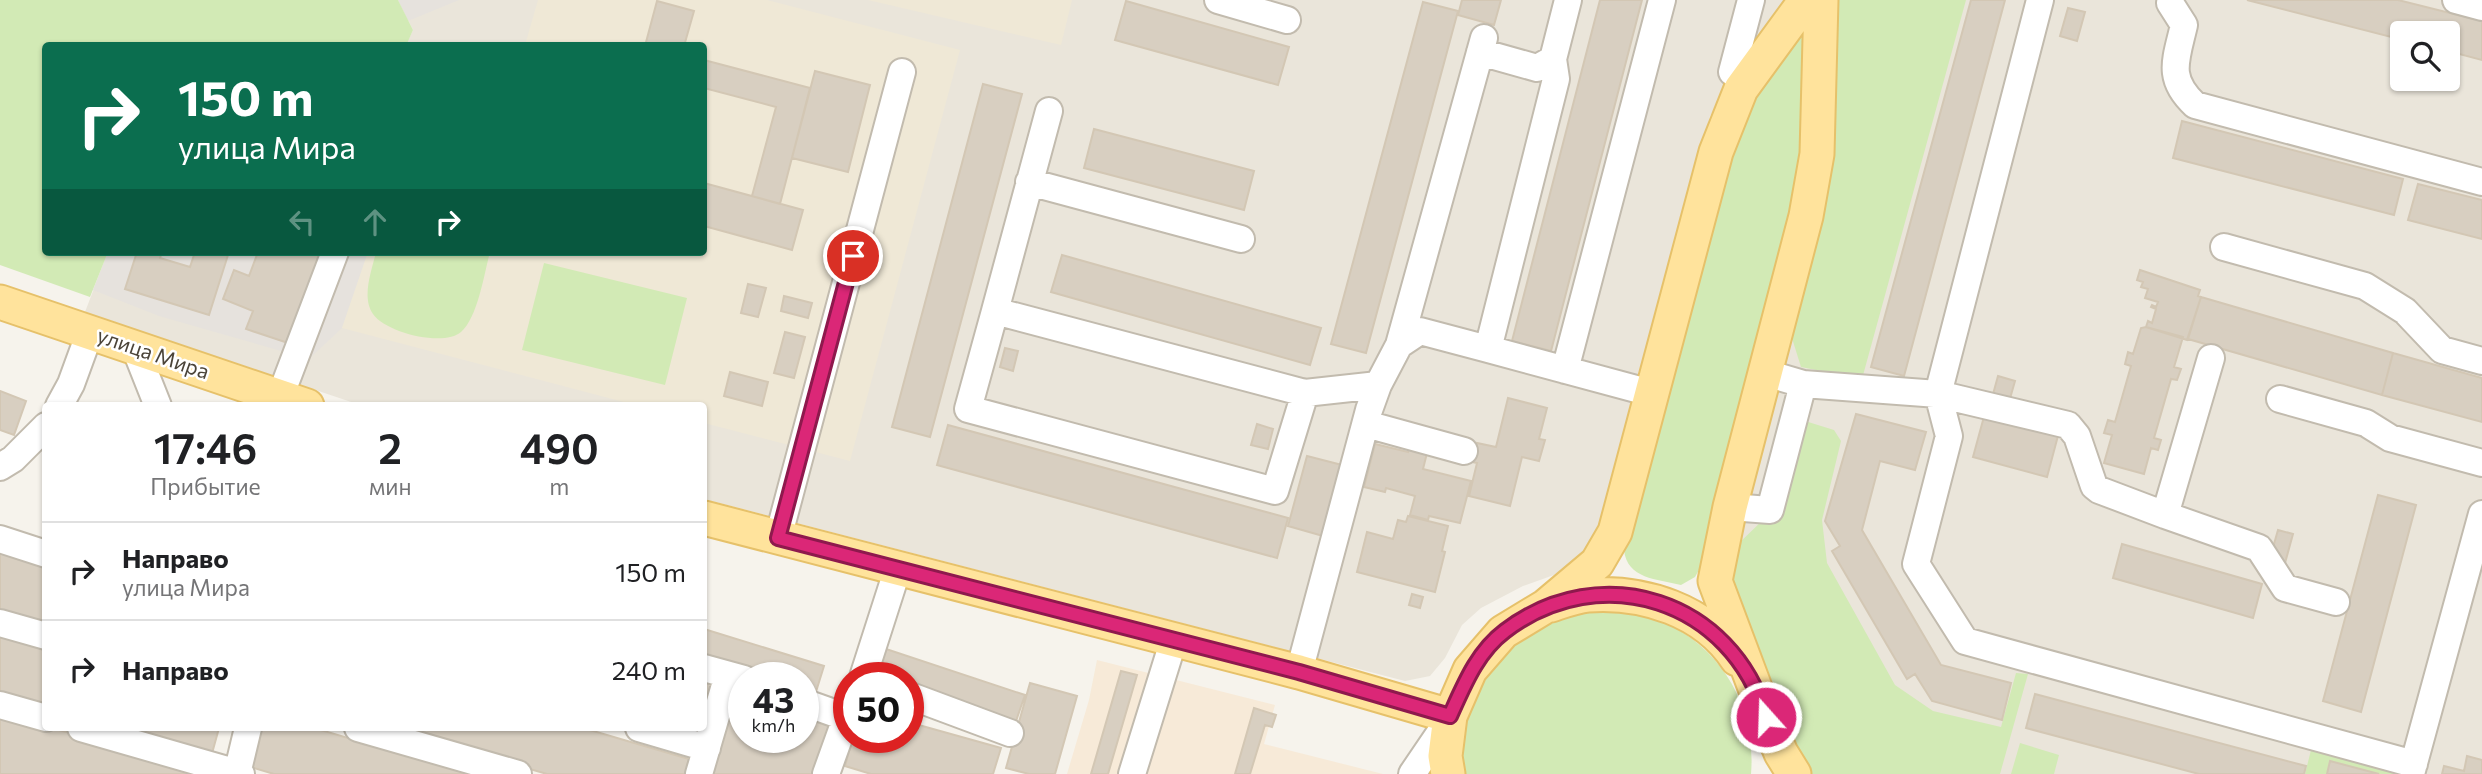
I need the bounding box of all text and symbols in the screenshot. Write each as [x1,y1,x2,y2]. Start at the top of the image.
map controls [2390,21,2460,91]
button: search [2390,21,2460,91]
text: 150 m [178,66,313,126]
icon: right [63,70,154,161]
text: улица Мира [178,126,356,166]
icon: left [283,203,321,241]
icon: ahead [356,203,394,241]
icon: right [429,203,467,241]
pin [823,226,883,286]
icon: arrive [834,237,872,275]
street label: улица Мира [94,322,213,383]
text: 17:46 [154,421,257,473]
text: 2 [378,421,402,473]
text: 490 [520,421,599,473]
text: Прибытие [150,472,261,500]
text: мин [369,472,412,500]
text: m [549,472,569,500]
text: Направо [122,542,229,573]
icon: right [63,552,101,590]
text: 150 m [615,556,686,587]
text: улица Мира [122,573,250,601]
icon: right [63,650,101,688]
text: Направо [122,654,229,685]
text: 240 m [612,654,686,685]
speed limit sign: 50 [833,662,924,753]
text: 43 [753,677,794,720]
position arrow [1729,680,1803,754]
text: km/h [752,714,795,736]

